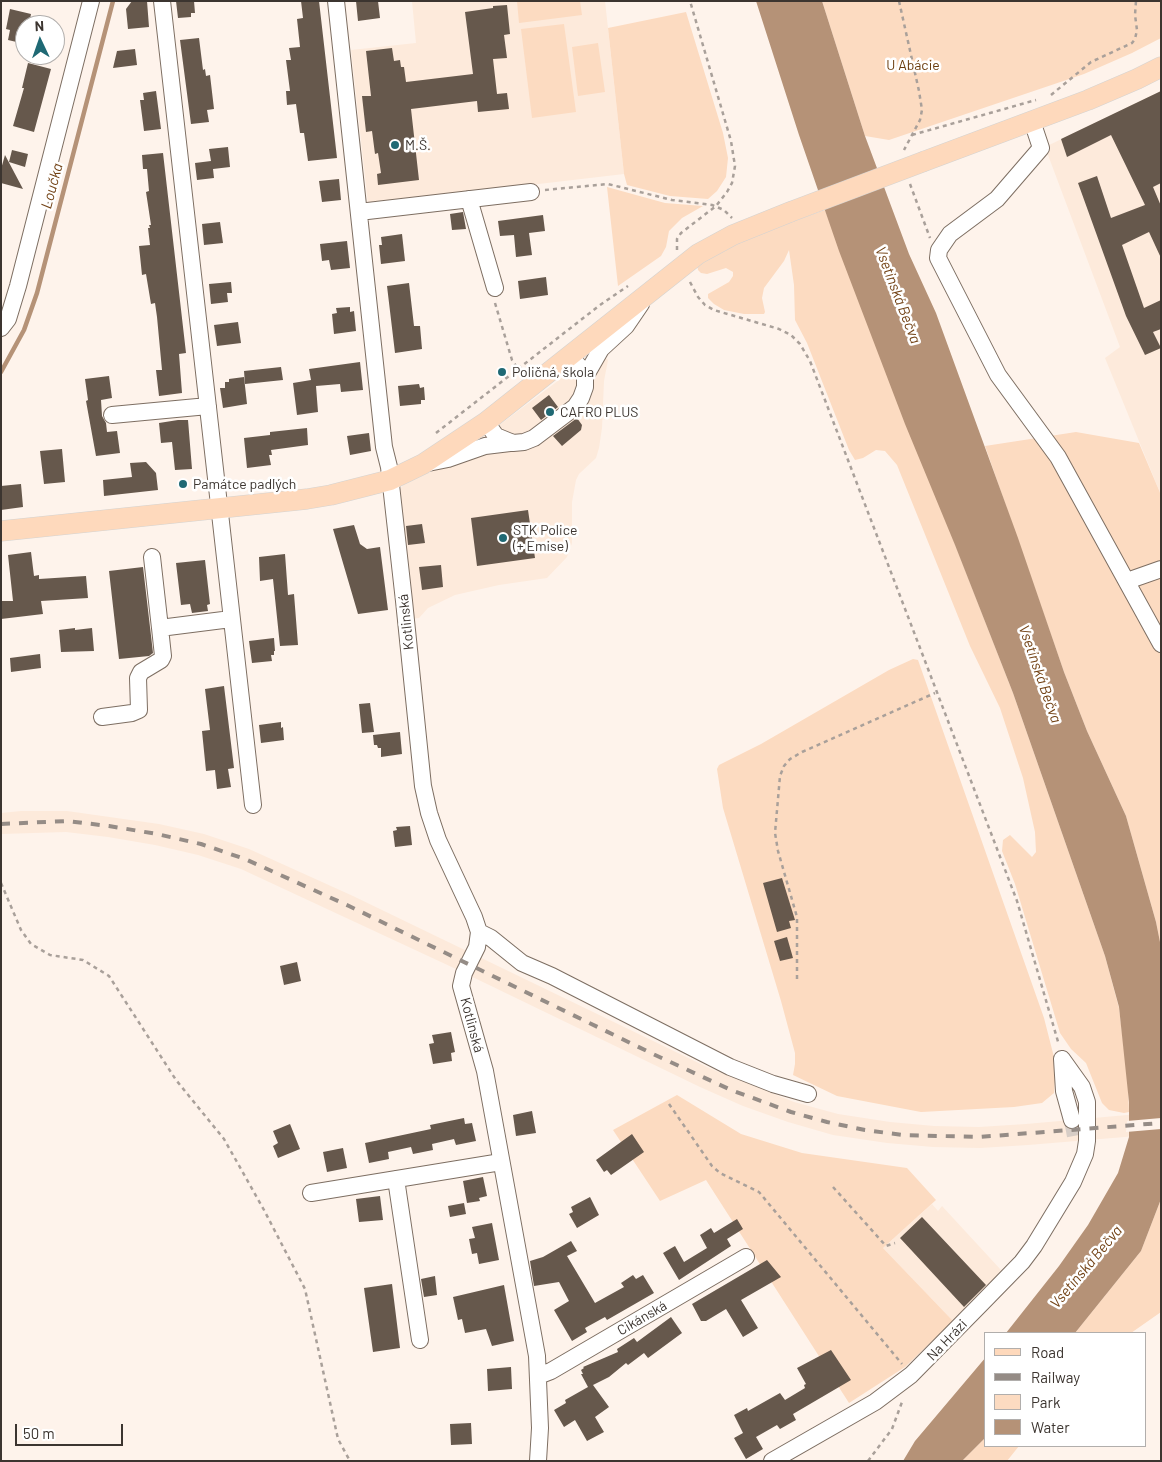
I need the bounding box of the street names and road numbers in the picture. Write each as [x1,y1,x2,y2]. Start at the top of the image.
street label: Kotlinská [395,593,417,651]
street label: Kotlinská [457,996,487,1054]
street label: Cikánská [614,1297,670,1339]
street label: Na Hrázi [923,1316,971,1364]

